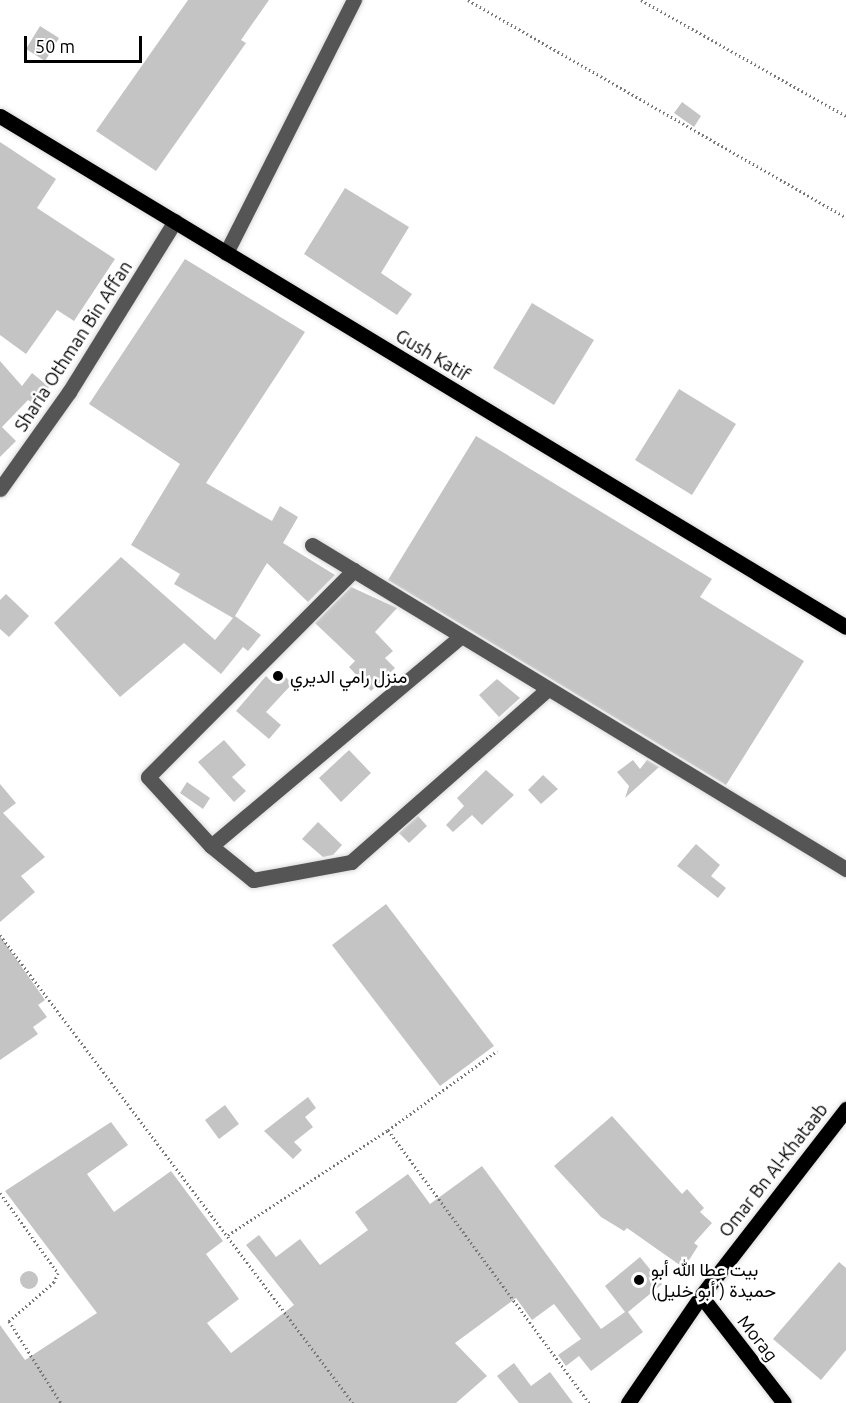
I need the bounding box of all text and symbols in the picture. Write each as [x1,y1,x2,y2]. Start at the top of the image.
scale bar [27,24,146,62]
text: 50 m [35,36,75,56]
street label: Sharia Othman Bin Affan [10,257,136,435]
street label: Gush Katif [392,324,474,386]
place label: منزل رامي الديري [290,665,407,687]
marker: منزل رامي الديري [271,669,285,683]
street label: Omar Bn Al-Khataab [714,1099,832,1241]
place label: بيت عطا الله أبو حميدة ( أبو خليل) [651,1259,776,1302]
marker: بيت عطا الله أبو حميدة ( أبو خليل) [632,1273,646,1287]
street label: Morag [733,1311,783,1365]

